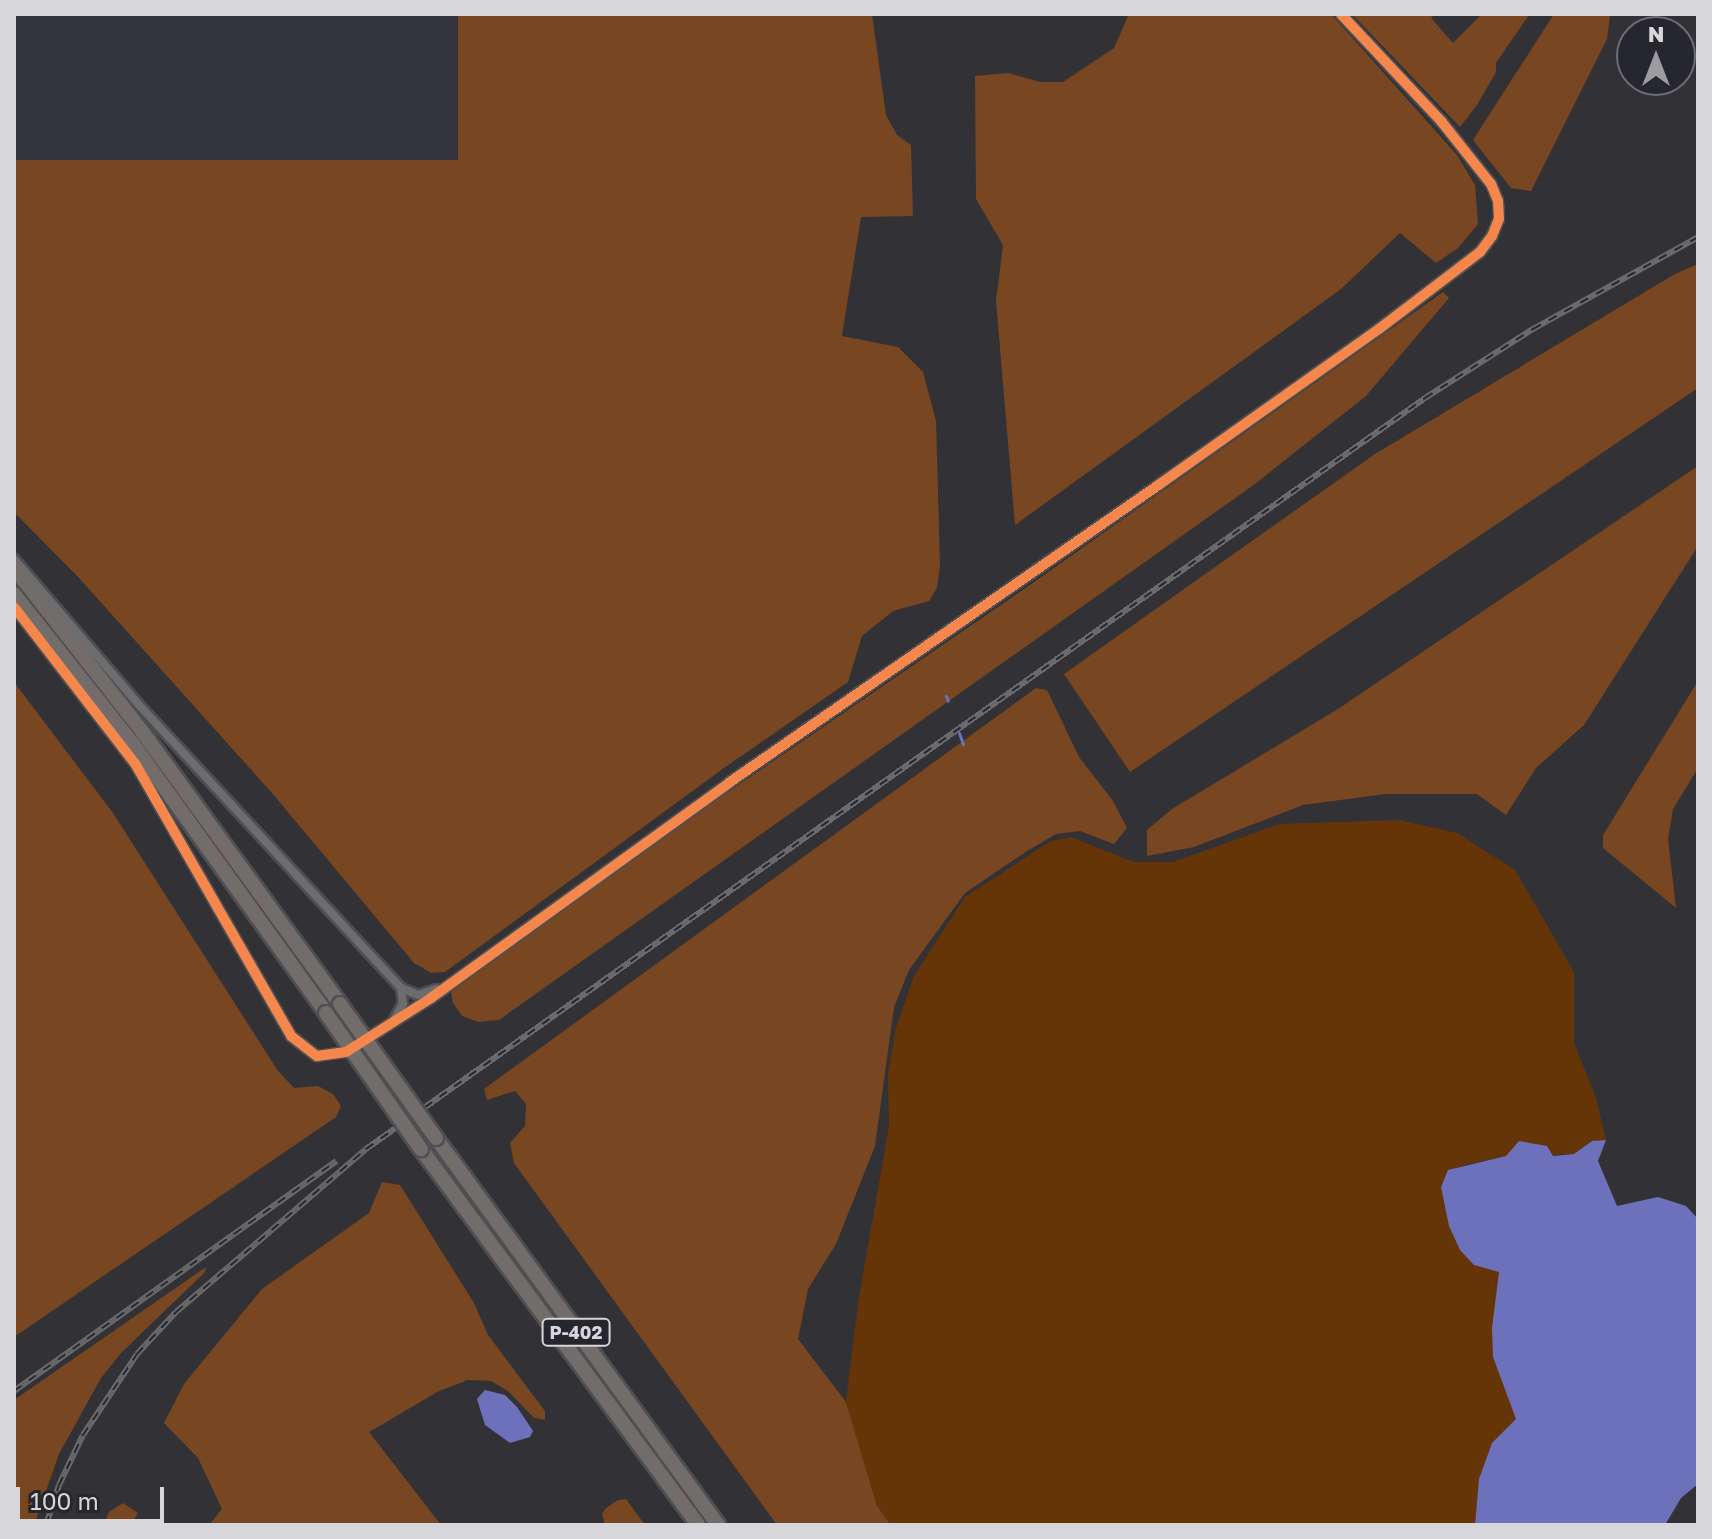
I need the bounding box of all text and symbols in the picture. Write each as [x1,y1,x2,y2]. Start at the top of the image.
north arrow [1616,16,1696,96]
text: N [1648,20,1664,47]
road number: Р-402 [540,1318,612,1346]
scale bar [20,1471,168,1521]
text: 100 m [30,1486,99,1515]

